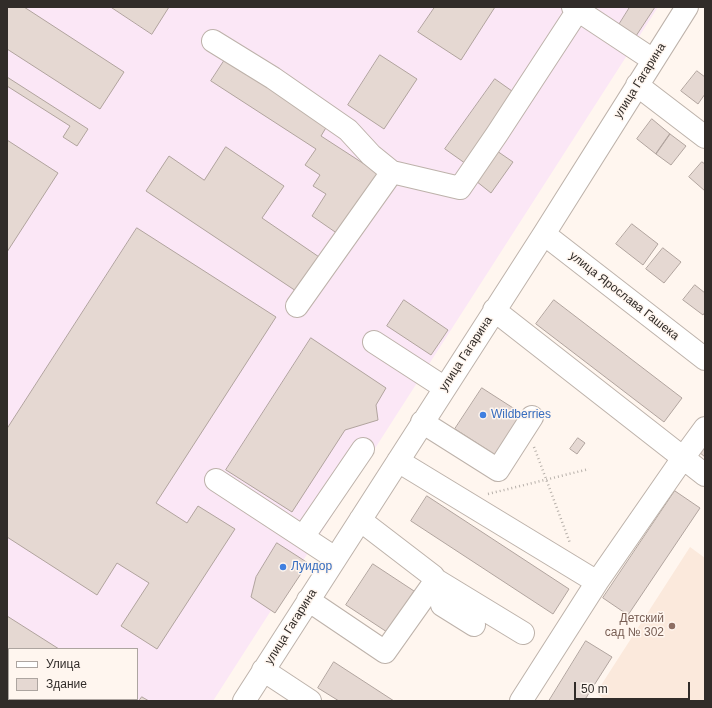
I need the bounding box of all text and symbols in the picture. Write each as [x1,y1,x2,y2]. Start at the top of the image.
street label: улица Гагарина [611,41,669,121]
street label: улица Ярослава Гашека [566,249,682,343]
street label: улица Гагарина [436,314,496,394]
place label: Wildberries [491,408,551,422]
marker: Wildberries [478,410,488,420]
place label: Луидор [291,560,332,574]
marker: Луидор [278,562,288,572]
street label: улица Гагарина [262,587,320,667]
place label: Детский сад № 302 [605,612,664,640]
marker: Детский сад № 302 [667,621,677,631]
legend [8,648,138,700]
text: Улица [46,657,80,671]
scale bar [576,674,692,700]
text: Здание [46,677,87,691]
text: 50 m [581,682,608,696]

